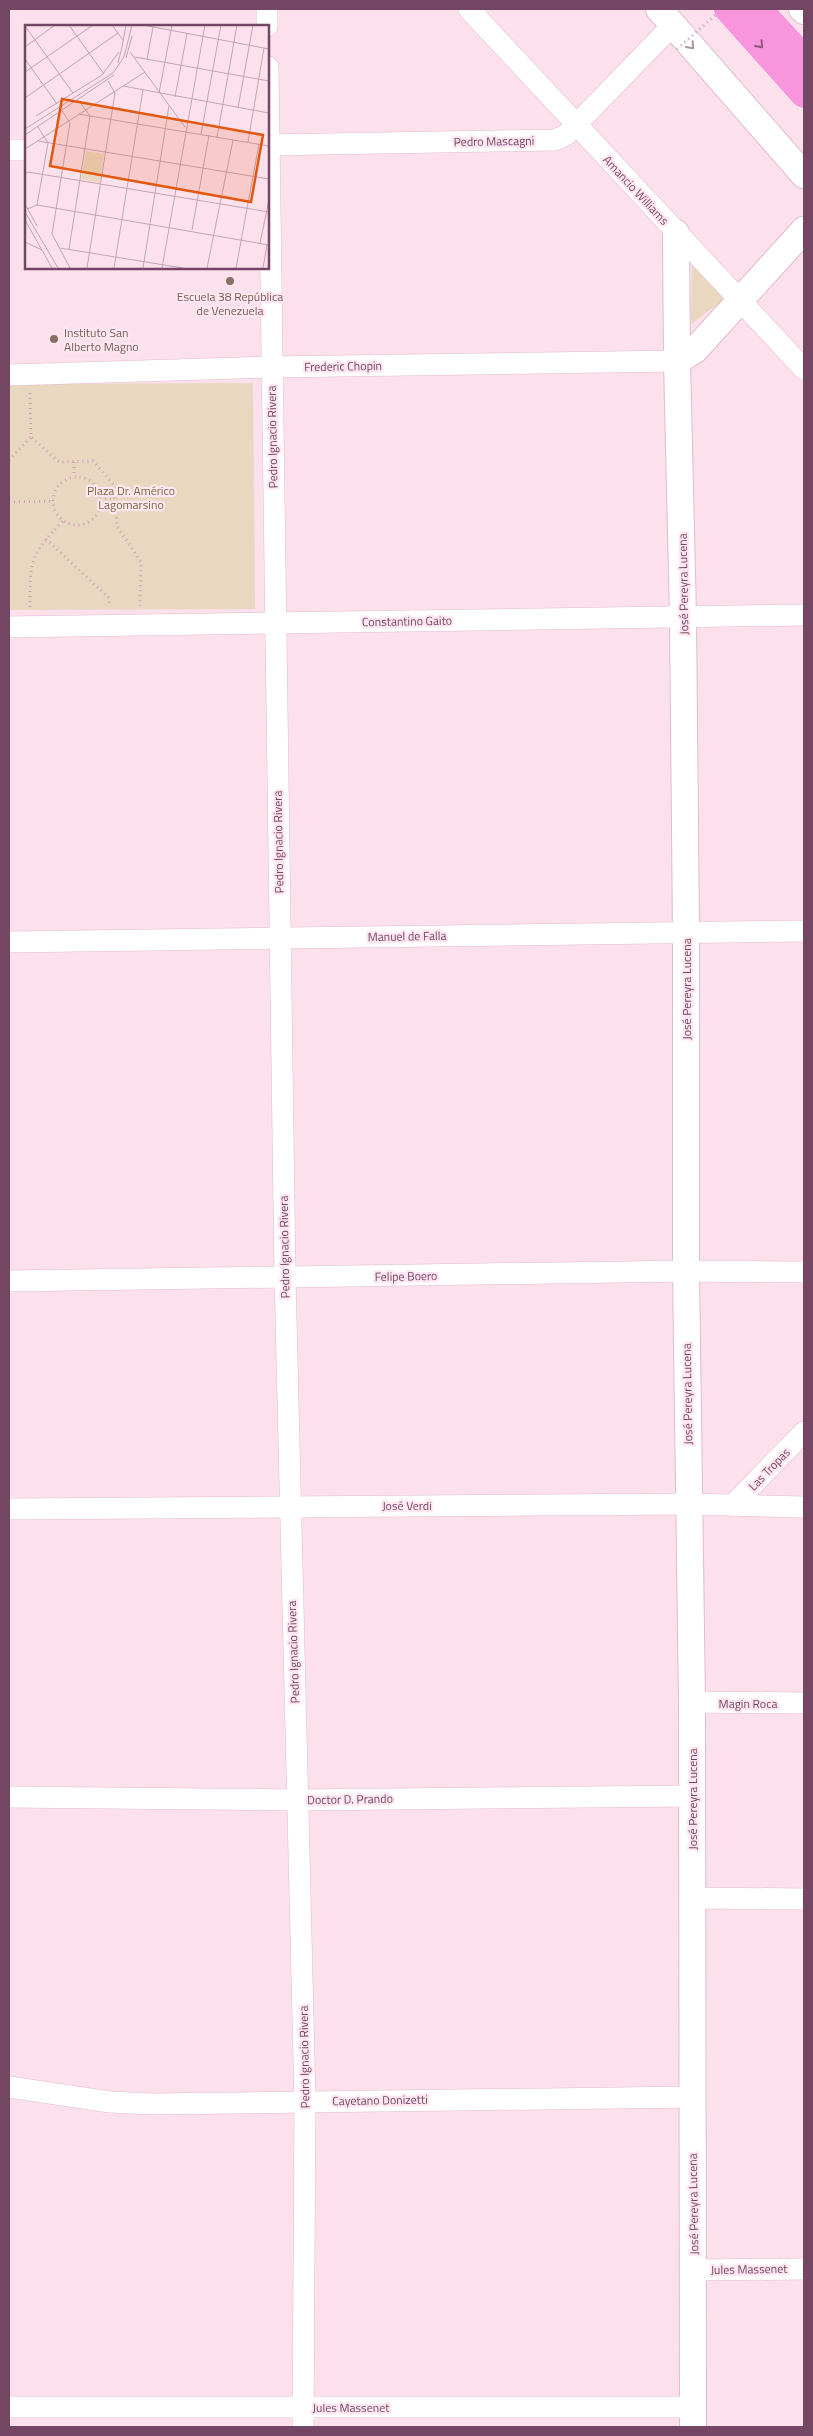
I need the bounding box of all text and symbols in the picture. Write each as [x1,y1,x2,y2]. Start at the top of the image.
inset map [25,25,269,269]
one-way arrow [686,40,695,49]
one-way arrow [755,40,764,49]
street label: Pedro Mascagni [454,131,534,151]
street label: Amancio Williams [599,151,674,230]
marker: Escuela 38 República de Venezuela [224,275,236,287]
place label: Escuela 38 República de Venezuela [177,287,283,320]
place label: Instituto San Alberto Magno [64,323,139,356]
marker: Instituto San Alberto Magno [48,333,60,345]
street label: Frederic Chopin [304,356,382,376]
street label: Pedro Ignacio Rivera [262,385,282,489]
park label: Plaza Dr. Américo Lagomarsino [87,481,175,514]
street label: José Pereyra Lucena [673,533,693,635]
street label: Constantino Gaito [362,611,452,631]
street label: Pedro Ignacio Rivera [268,790,288,894]
street label: Manuel de Falla [367,926,447,946]
street label: José Pereyra Lucena [677,938,696,1040]
street label: Pedro Ignacio Rivera [274,1195,294,1299]
street label: Felipe Boero [374,1266,438,1286]
street label: José Pereyra Lucena [677,1343,697,1445]
street label: Las Tropas [744,1443,795,1495]
street label: José Verdi [382,1496,432,1515]
street label: Pedro Ignacio Rivera [282,1600,304,1704]
street label: Magin Roca [719,1694,777,1713]
street label: José Pereyra Lucena [683,1748,702,1850]
street label: Doctor D. Prando [307,1789,393,1809]
street label: Pedro Ignacio Rivera [294,2005,314,2109]
street label: Cayetano Donizetti [332,2090,428,2110]
street label: José Pereyra Lucena [683,2153,703,2255]
street label: Jules Massenet [710,2259,788,2279]
street label: Jules Massenet [313,2398,390,2417]

